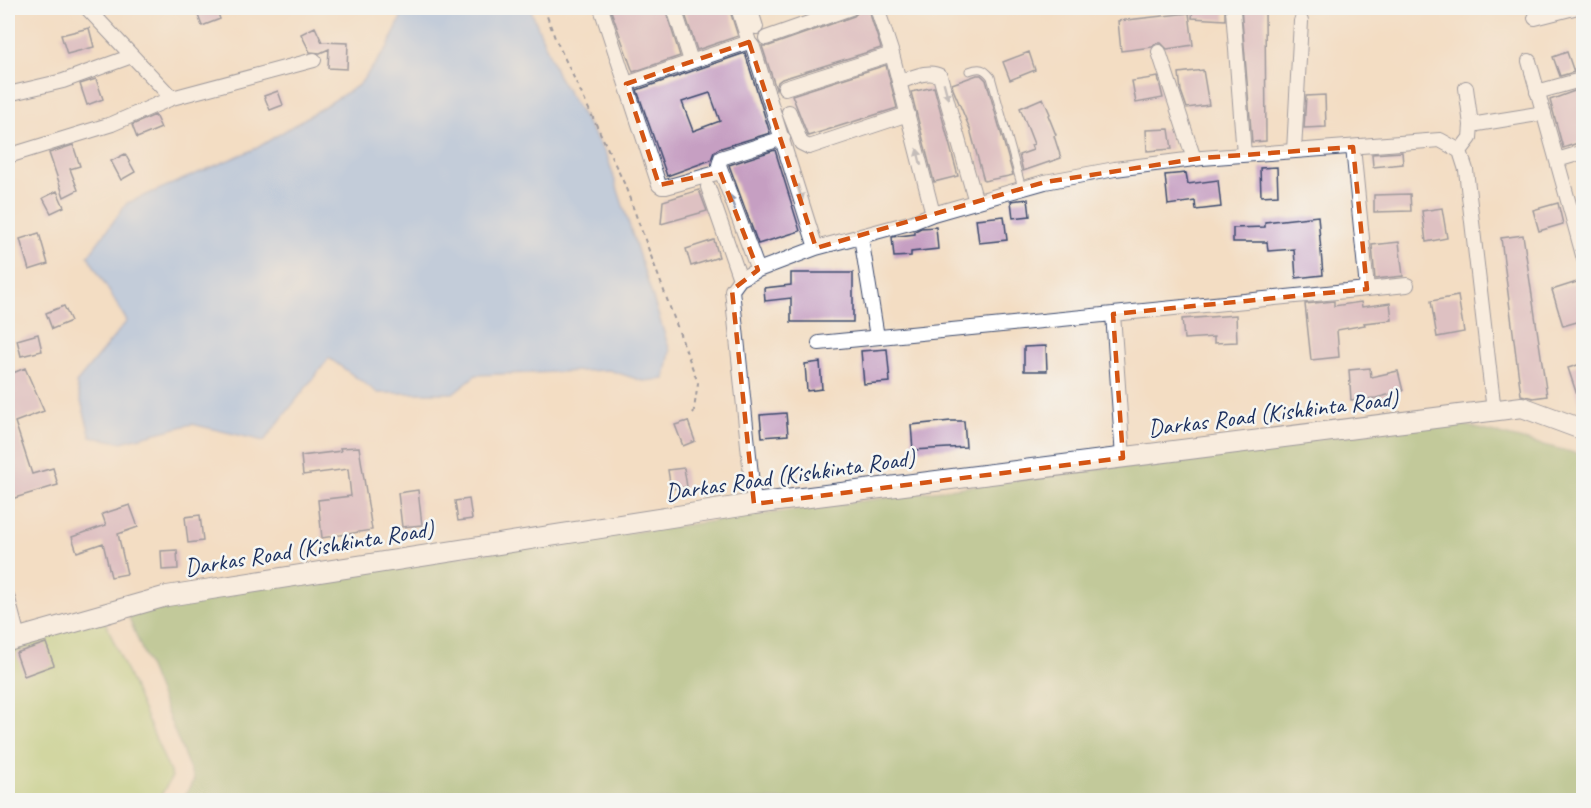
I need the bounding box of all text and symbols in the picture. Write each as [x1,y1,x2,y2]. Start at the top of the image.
one-way arrow [941,81,951,100]
one-way arrow [914,148,923,166]
one-way arrow [796,184,805,202]
one-way arrow [727,192,737,210]
street label: Darkas Road (Kishkinta Road) [1146,383,1401,443]
street label: Darkas Road (Kishkinta Road) [663,442,918,507]
street label: Darkas Road (Kishkinta Road) [182,513,437,582]

